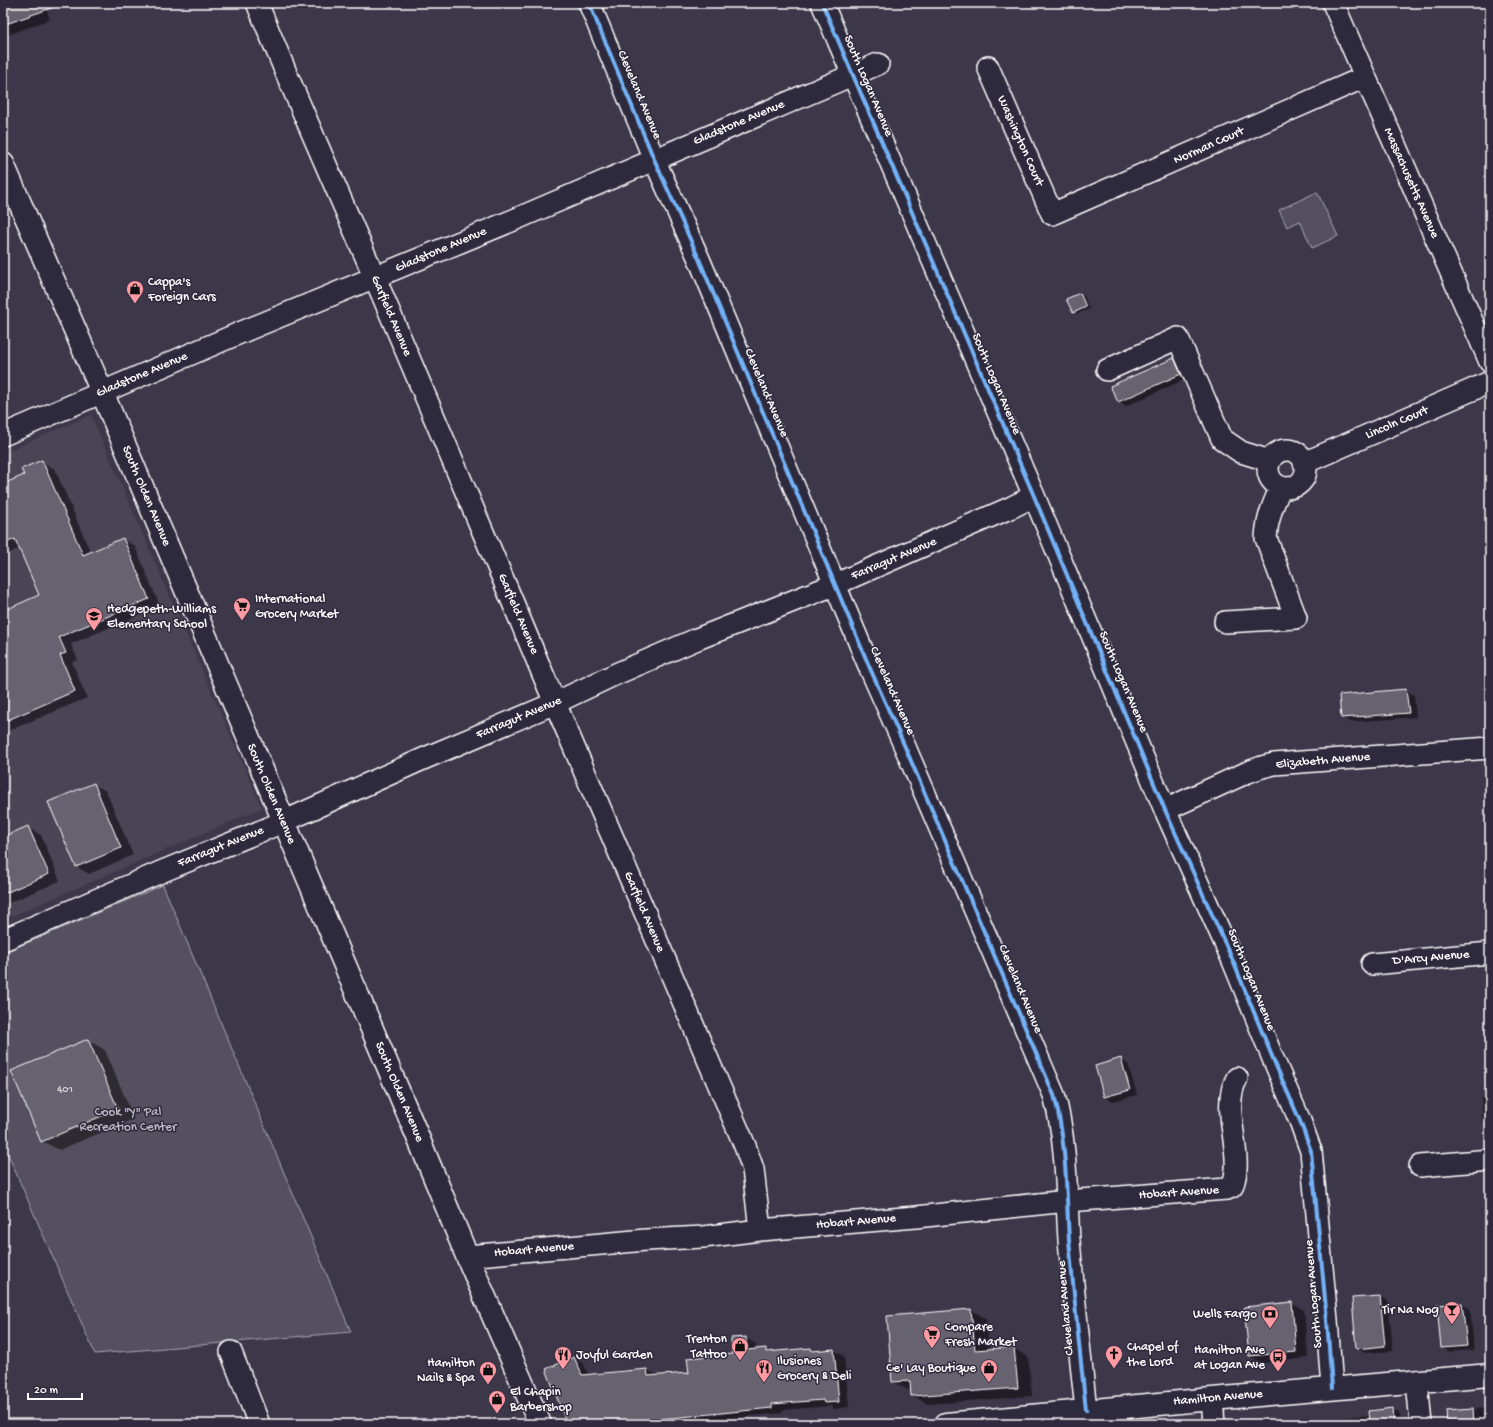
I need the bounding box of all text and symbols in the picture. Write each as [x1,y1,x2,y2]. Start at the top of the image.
street label: South Logan Avenue [840,33,896,139]
street label: Cleveland Avenue [614,48,665,142]
street label: Washington Court [993,93,1047,190]
street label: Gladstone Avenue [691,97,787,149]
street label: Norman Court [1172,123,1248,168]
street label: Massachusetts Avenue [1380,125,1442,241]
street label: Gladstone Avenue [393,224,489,276]
street label: Garfield Avenue [367,273,415,359]
place label: Cappa's Foreign Cars [147,275,217,305]
shop icon: Cappa's Foreign Cars [125,279,145,304]
street label: South Logan Avenue [968,331,1024,437]
street label: Cleveland Avenue [741,346,792,440]
street label: Gladstone Avenue [94,349,190,401]
street label: Lincoln Court [1363,402,1432,443]
street label: South Olden Avenue [118,444,174,549]
street label: Farragut Avenue [848,534,939,584]
street label: Garfield Avenue [494,571,542,657]
place label: International Grocery Market [255,592,340,622]
supermarket icon: International Grocery Market [232,596,252,621]
place label: Hedgepeth-Williams Elementary School [107,602,217,632]
school or university icon: Hedgepeth-Williams Elementary School [84,606,104,631]
street label: South Logan Avenue [1095,629,1151,735]
street label: Cleveland Avenue [866,645,918,738]
street label: Farragut Avenue [473,693,564,743]
street label: South Olden Avenue [243,742,299,847]
street label: Elizabeth Avenue [1275,749,1371,773]
street label: Farragut Avenue [175,823,266,871]
street label: Garfield Avenue [620,869,668,955]
street label: South Logan Avenue [1224,927,1278,1033]
street label: Cleveland Avenue [995,942,1046,1036]
street label: D'Arcy Avenue [1391,947,1470,969]
street label: South Olden Avenue [371,1040,427,1145]
house number: 401 [57,1084,73,1096]
park label: Cook "Y" Pal Recreation Center [79,1105,178,1135]
street label: Hobart Avenue [1138,1183,1220,1203]
street label: Hobart Avenue [815,1211,897,1233]
street label: Hobart Avenue [493,1239,575,1261]
street label: South Logan Avenue [1302,1239,1326,1349]
street label: Cleveland Avenue [1054,1260,1078,1356]
bar icon: Tir Na Nog [1442,1300,1462,1325]
place label: Tir Na Nog [1381,1303,1439,1318]
bank icon: Wells Fargo [1260,1304,1280,1329]
place label: Wells Fargo [1193,1307,1257,1322]
place label: Compare Fresh Market [944,1320,1018,1350]
supermarket icon: Compare Fresh Market [922,1324,942,1349]
place label: Trenton Tattoo [685,1332,728,1362]
shop icon: Trenton Tattoo [730,1336,750,1361]
place label: Chapel of the Lord [1126,1340,1179,1370]
place label: Hamilton Ave at Logan Ave [1194,1343,1265,1373]
church icon: Chapel of the Lord [1104,1344,1124,1369]
restaurant icon: Joyful Garden [553,1345,573,1370]
bus stop icon: Hamilton Ave at Logan Ave [1268,1347,1288,1372]
place label: Joyful Garden [576,1348,653,1363]
place label: Ilusiones Grocery & Deli [777,1354,852,1384]
place label: Hamilton Nails & Spa [417,1356,476,1386]
restaurant icon: Ilusiones Grocery & Deli [754,1358,774,1383]
shop icon: Ce' Lay Boutique [979,1358,999,1383]
shop icon: Hamilton Nails & Spa [478,1360,498,1385]
place label: Ce' Lay Boutique [886,1361,976,1376]
scale bar [28,1375,82,1401]
text: 20 m [34,1384,59,1398]
place label: El Chapin Barbershop [509,1385,572,1415]
street label: Hamilton Avenue [1173,1387,1264,1409]
shop icon: El Chapin Barbershop [487,1389,507,1414]

